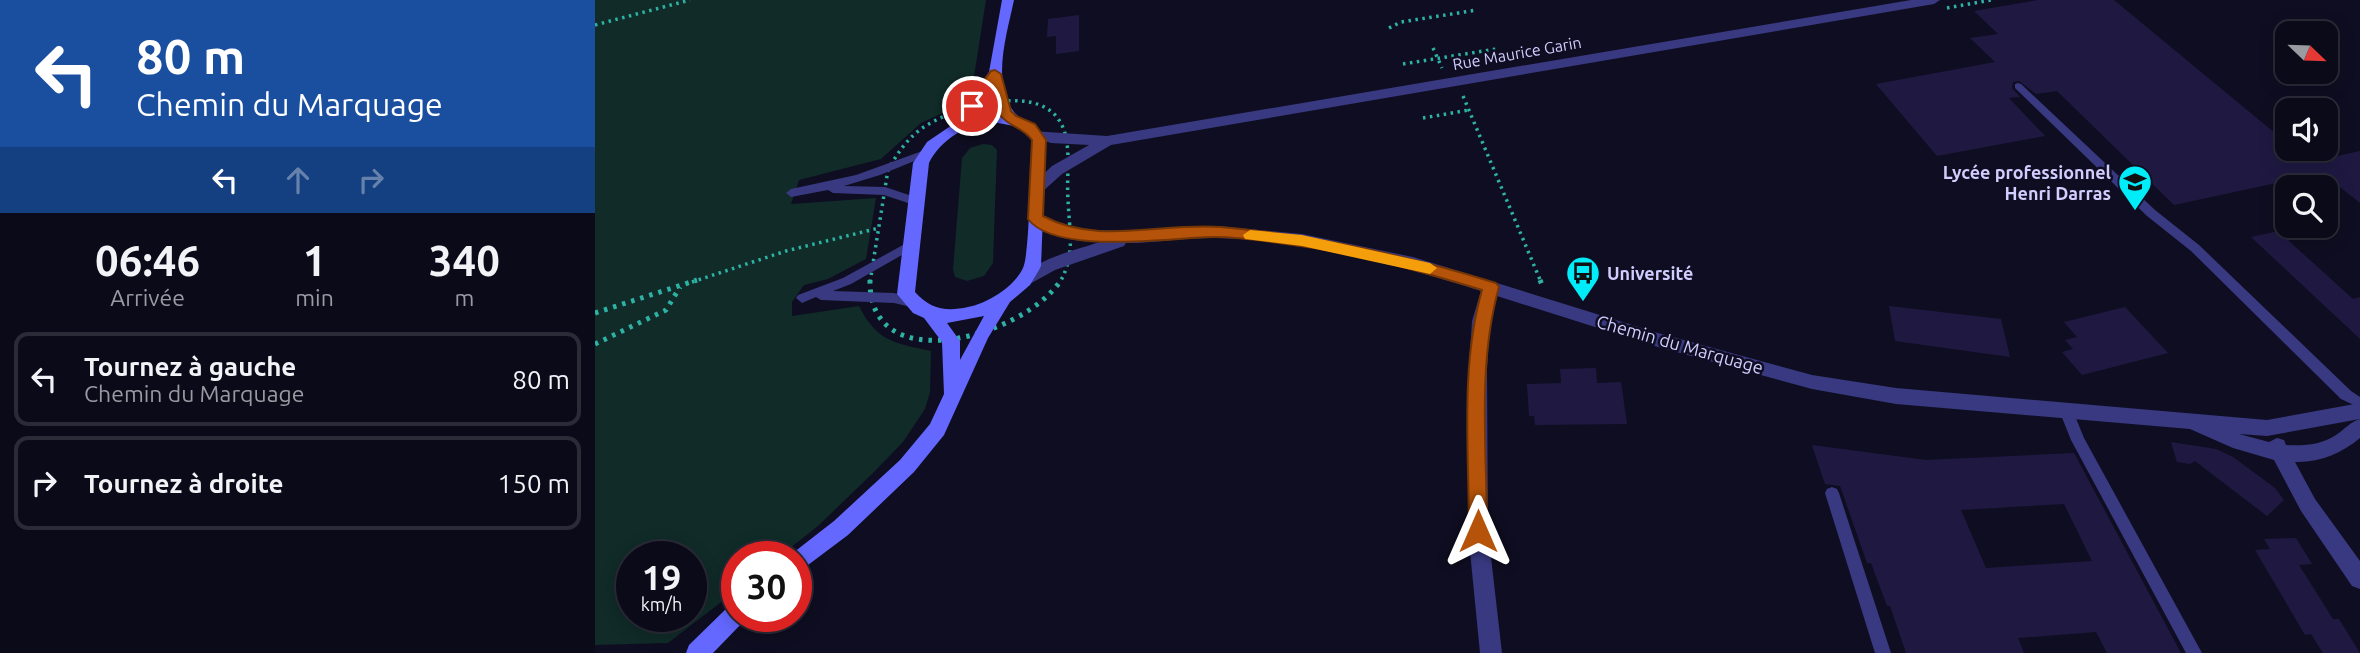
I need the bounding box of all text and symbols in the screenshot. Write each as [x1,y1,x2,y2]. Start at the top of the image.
north arrow [2275,21,2338,84]
map controls [2275,21,2338,238]
icon: left [21,28,112,119]
text: 80 m [136,28,245,83]
street label: Rue Maurice Garin [1451,33,1583,73]
pin [942,76,1002,136]
text: Chemin du Marquage [136,86,443,122]
icon: arrive [953,87,991,125]
button: sound [2275,98,2338,161]
icon: left [206,161,244,199]
icon: ahead [279,161,317,199]
icon: right [352,161,390,199]
place label: Lycée professionnel Henri Darras [1943,162,2112,203]
school or university icon: Lycée professionnel Henri Darras [2116,163,2154,212]
button: search [2275,175,2338,238]
text: 06:46 [95,237,200,284]
text: 1 [303,237,326,284]
text: 340 [429,237,500,284]
bus stop icon: Université [1564,254,1602,303]
place label: Université [1607,263,1693,283]
text: Arrivée [110,285,185,310]
text: min [295,285,334,310]
text: m [454,285,474,310]
street label: Chemin du Marquage [1594,311,1766,377]
text: Tournez à gauche [84,352,296,381]
icon: left [25,360,63,398]
text: 80 m [512,365,570,394]
text: Chemin du Marquage [84,381,304,406]
icon: right [25,464,63,502]
text: Tournez à droite [84,469,283,498]
text: 150 m [498,469,570,498]
position arrow [1441,494,1515,568]
speed limit sign: 30 [721,541,812,632]
text: 19 [642,557,681,597]
text: km/h [641,594,682,614]

